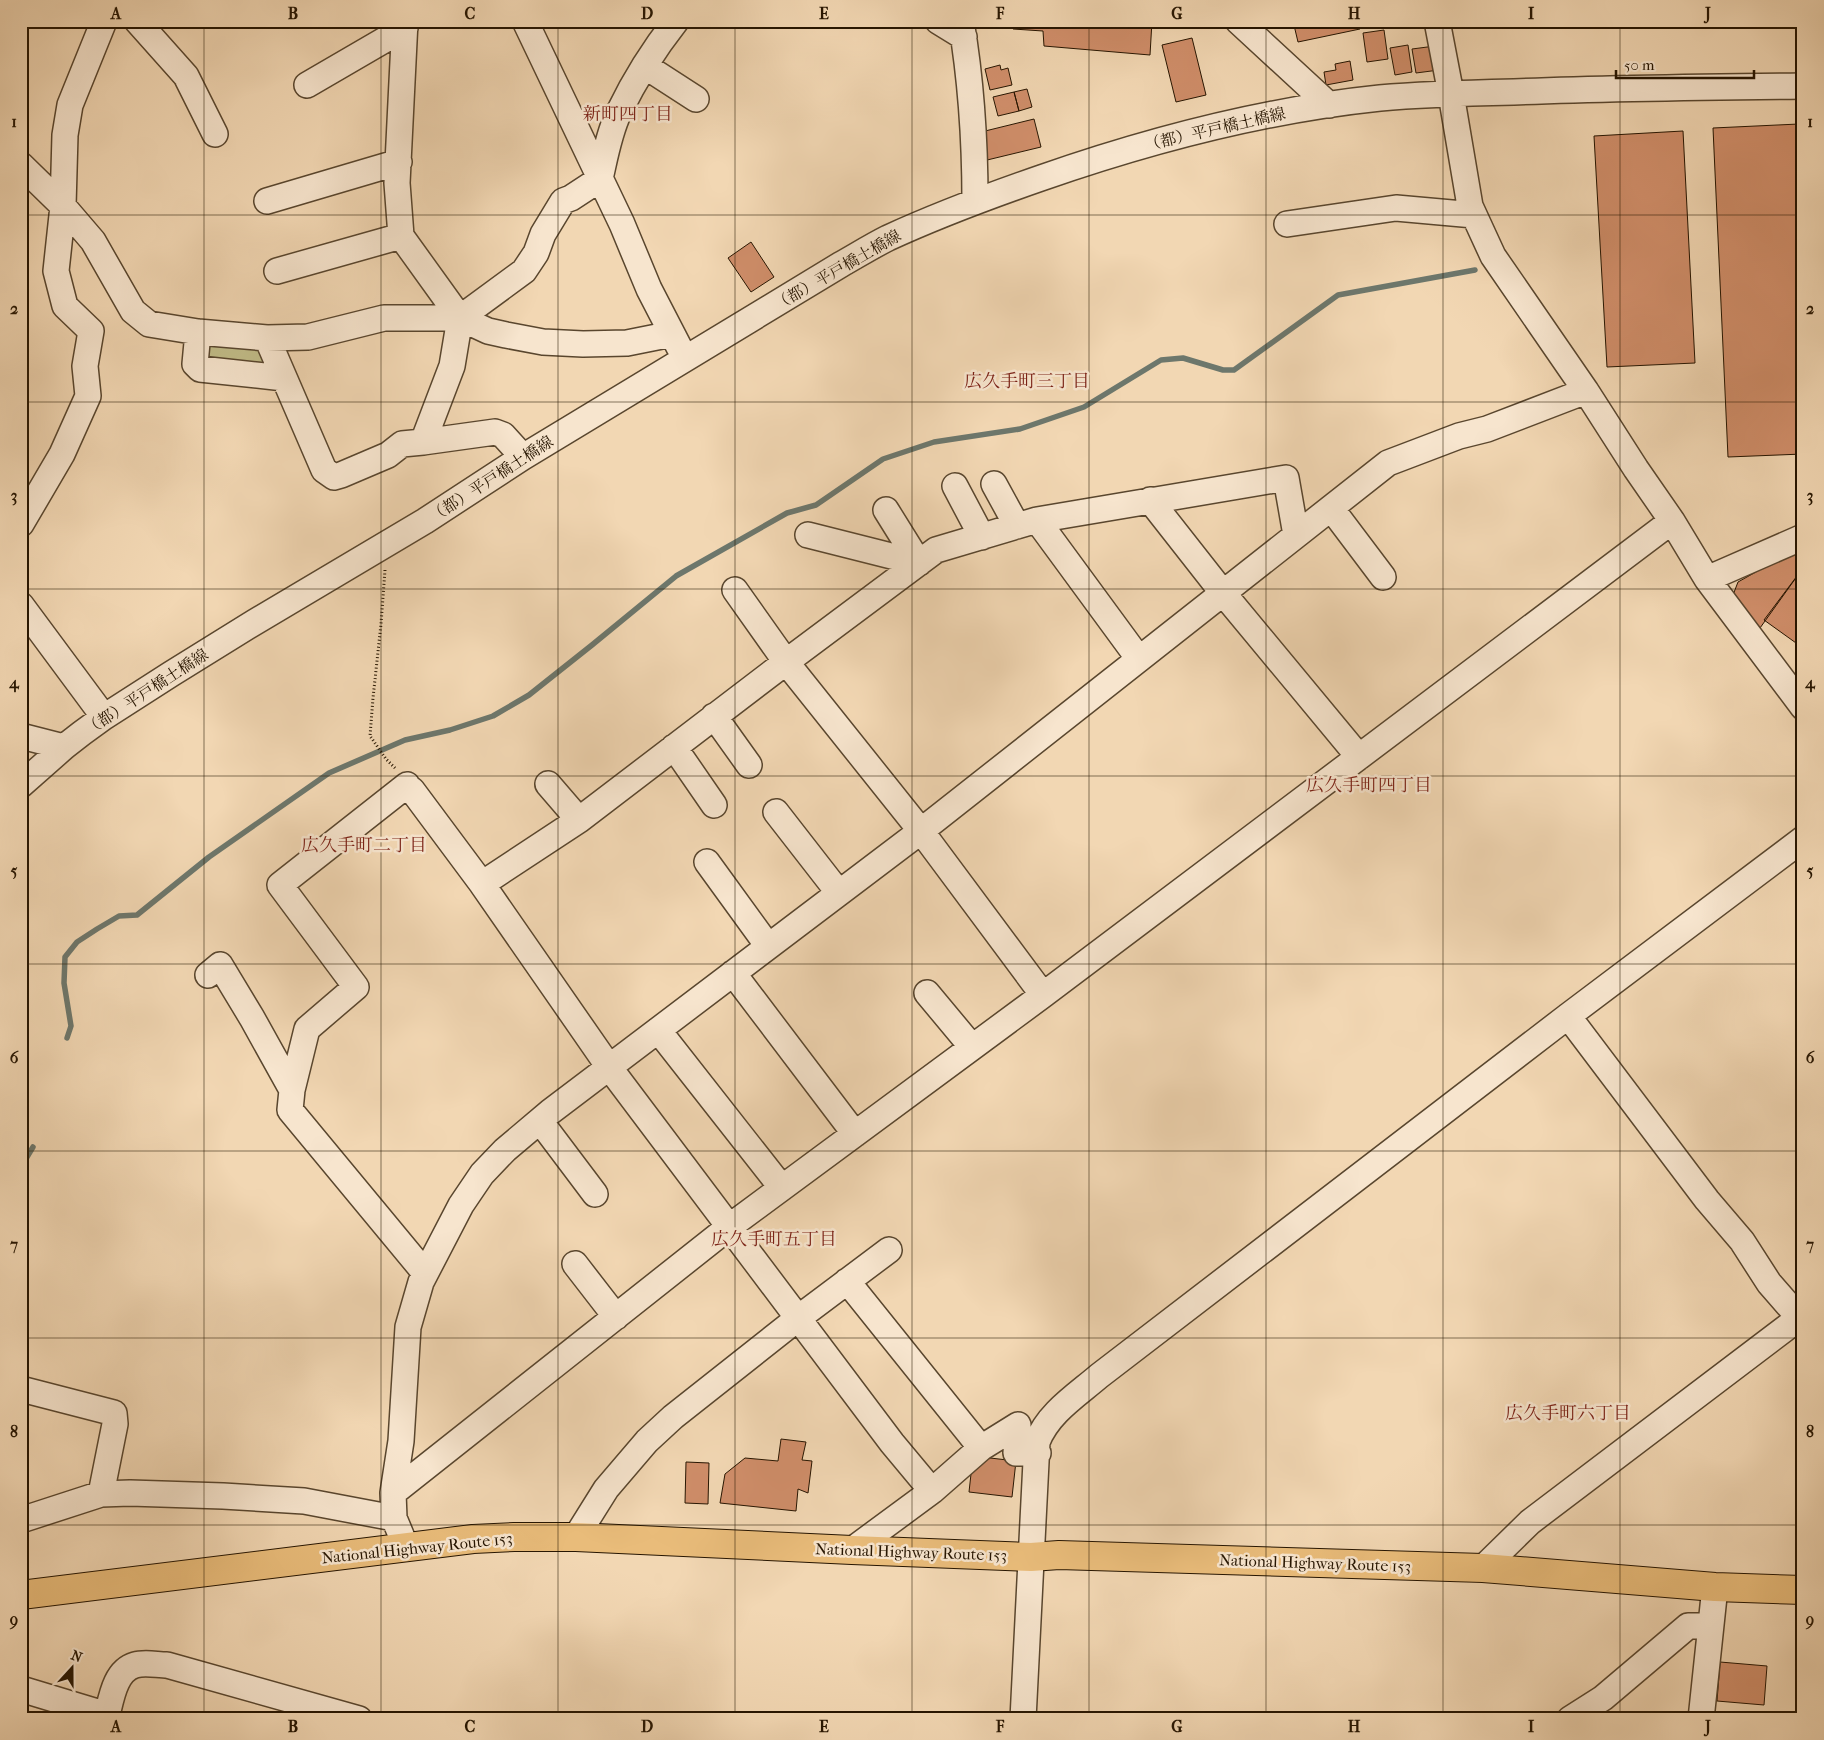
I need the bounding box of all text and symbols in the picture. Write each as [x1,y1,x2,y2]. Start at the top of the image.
text: A [110,4,122,23]
text: B [288,4,298,23]
text: C [465,4,476,23]
text: D [641,4,653,23]
text: E [819,4,829,23]
text: F [995,4,1005,23]
text: G [1171,4,1183,23]
text: H [1348,4,1361,23]
text: I [1528,4,1535,23]
text: J [1703,4,1711,24]
scale bar [1616,48,1754,80]
text: 50 m [1624,56,1655,74]
district label: 新町四丁目 [583,104,673,125]
street label: （都）平戸橋土橋線 [1143,104,1287,154]
text: 1 [11,112,17,131]
text: 1 [1807,112,1813,131]
street label: （都）平戸橋土橋線 [770,226,904,314]
text: 2 [10,299,18,318]
text: 2 [1806,299,1814,318]
district label: 広久手町三丁目 [964,371,1090,392]
street label: （都）平戸橋土橋線 [425,432,557,526]
text: 3 [11,486,17,506]
text: 3 [1807,486,1813,506]
street label: （都）平戸橋土橋線 [80,645,212,739]
text: 4 [8,673,20,693]
text: 4 [1804,673,1816,693]
district label: 広久手町四丁目 [1306,775,1432,796]
district label: 広久手町二丁目 [301,835,427,856]
text: 5 [11,861,18,880]
text: 5 [1807,861,1814,880]
text: 6 [10,1048,19,1067]
text: 6 [1806,1048,1815,1067]
district label: 広久手町五丁目 [711,1229,837,1250]
text: 7 [9,1235,18,1254]
text: 7 [1805,1235,1814,1254]
district label: 広久手町六丁目 [1505,1403,1631,1424]
text: 8 [10,1422,18,1441]
text: 8 [1806,1422,1814,1441]
street label: National Highway Route 153 [321,1529,513,1567]
street label: National Highway Route 153 [815,1539,1007,1565]
street label: National Highway Route 153 [1219,1550,1411,1576]
text: 9 [9,1610,18,1630]
text: 9 [1805,1610,1814,1630]
north arrow [48,1642,98,1692]
text: N [68,1646,85,1666]
text: A [110,1717,122,1736]
text: B [288,1717,298,1736]
text: C [465,1717,476,1736]
text: D [641,1717,653,1736]
text: E [819,1717,829,1736]
text: F [995,1717,1005,1736]
text: G [1171,1717,1183,1736]
text: H [1348,1717,1361,1736]
text: I [1528,1717,1535,1736]
text: J [1703,1717,1711,1737]

